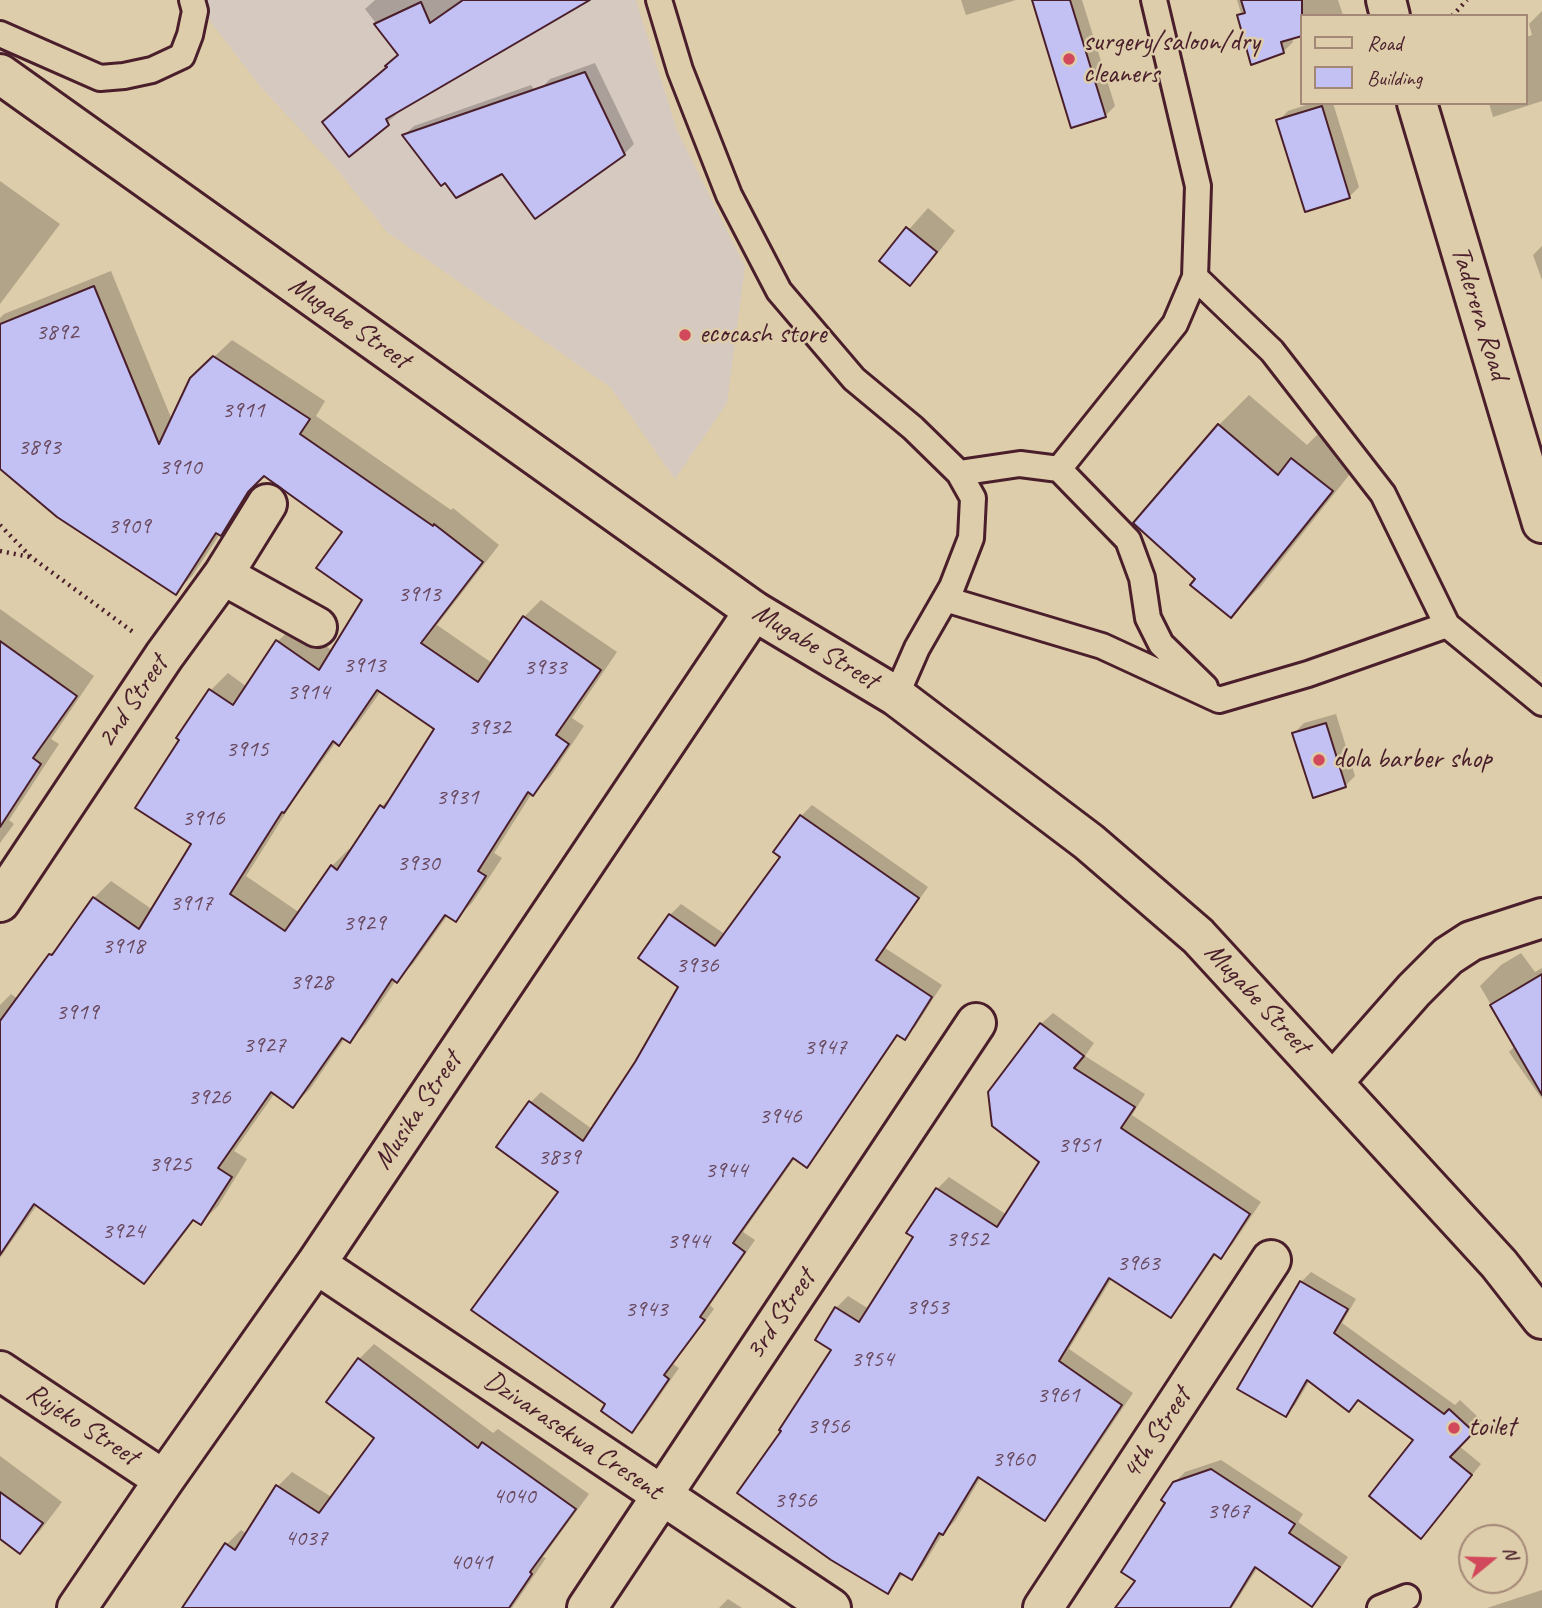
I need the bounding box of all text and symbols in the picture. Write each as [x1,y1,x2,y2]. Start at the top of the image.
legend [1300,14,1528,105]
place label: surgery/saloon/dry cleaners [1083,26,1260,92]
text: Road [1367,30,1402,56]
marker: surgery/saloon/dry cleaners [1061,51,1077,67]
text: Building [1367,65,1422,91]
street label: Taderera Road [1443,242,1515,384]
street label: Mugabe Street [282,269,416,377]
place label: ecocash store [699,318,826,352]
house number: 3892 [35,319,79,347]
marker: ecocash store [677,327,693,343]
house number: 3911 [221,397,265,425]
house number: 3893 [17,434,61,462]
house number: 3910 [158,454,202,482]
house number: 3909 [107,513,151,541]
house number: 3913 [397,581,441,609]
street label: Mugabe Street [746,596,884,698]
street label: 2nd Street [90,650,176,754]
house number: 3913 [342,652,386,680]
house number: 3933 [523,654,567,682]
house number: 3914 [286,679,330,707]
house number: 3932 [467,714,511,742]
house number: 3915 [225,736,269,764]
place label: dola barber shop [1333,743,1492,777]
marker: dola barber shop [1311,752,1327,768]
house number: 3931 [435,784,479,812]
house number: 3916 [181,805,225,833]
house number: 3930 [396,850,440,878]
house number: 3917 [169,890,213,918]
house number: 3929 [342,910,386,938]
house number: 3918 [101,933,145,961]
street label: Mugabe Street [1197,936,1317,1062]
house number: 3936 [675,952,719,980]
house number: 3928 [289,969,333,997]
house number: 3919 [55,999,99,1027]
house number: 3927 [242,1032,286,1060]
house number: 3947 [803,1034,847,1062]
street label: Musika Street [366,1046,470,1176]
house number: 3926 [187,1084,231,1112]
house number: 3946 [758,1103,802,1131]
house number: 3951 [1057,1132,1101,1160]
house number: 3839 [537,1144,581,1172]
house number: 3925 [148,1151,192,1179]
house number: 3944 [704,1157,748,1185]
house number: 3924 [101,1218,145,1246]
house number: 3952 [945,1226,989,1254]
house number: 3944 [666,1228,710,1256]
house number: 3963 [1116,1250,1160,1278]
street label: 3rd Street [739,1264,823,1366]
house number: 3953 [905,1294,949,1322]
house number: 3943 [624,1296,668,1324]
house number: 3954 [850,1346,894,1374]
street label: Dzivarasekwa Cresent [478,1364,668,1508]
street label: Rujeko Street [19,1376,145,1474]
house number: 3961 [1036,1382,1080,1410]
street label: 4th Street [1115,1382,1199,1486]
place label: toilet [1468,1411,1515,1445]
house number: 3956 [806,1413,850,1441]
marker: toilet [1446,1420,1462,1436]
house number: 3960 [991,1446,1035,1474]
house number: 4040 [492,1483,536,1511]
house number: 3956 [773,1487,817,1515]
house number: 3967 [1206,1498,1250,1526]
north arrow [1458,1524,1528,1594]
house number: 4037 [284,1525,328,1553]
text: N [1498,1543,1524,1562]
house number: 4041 [449,1549,493,1577]

